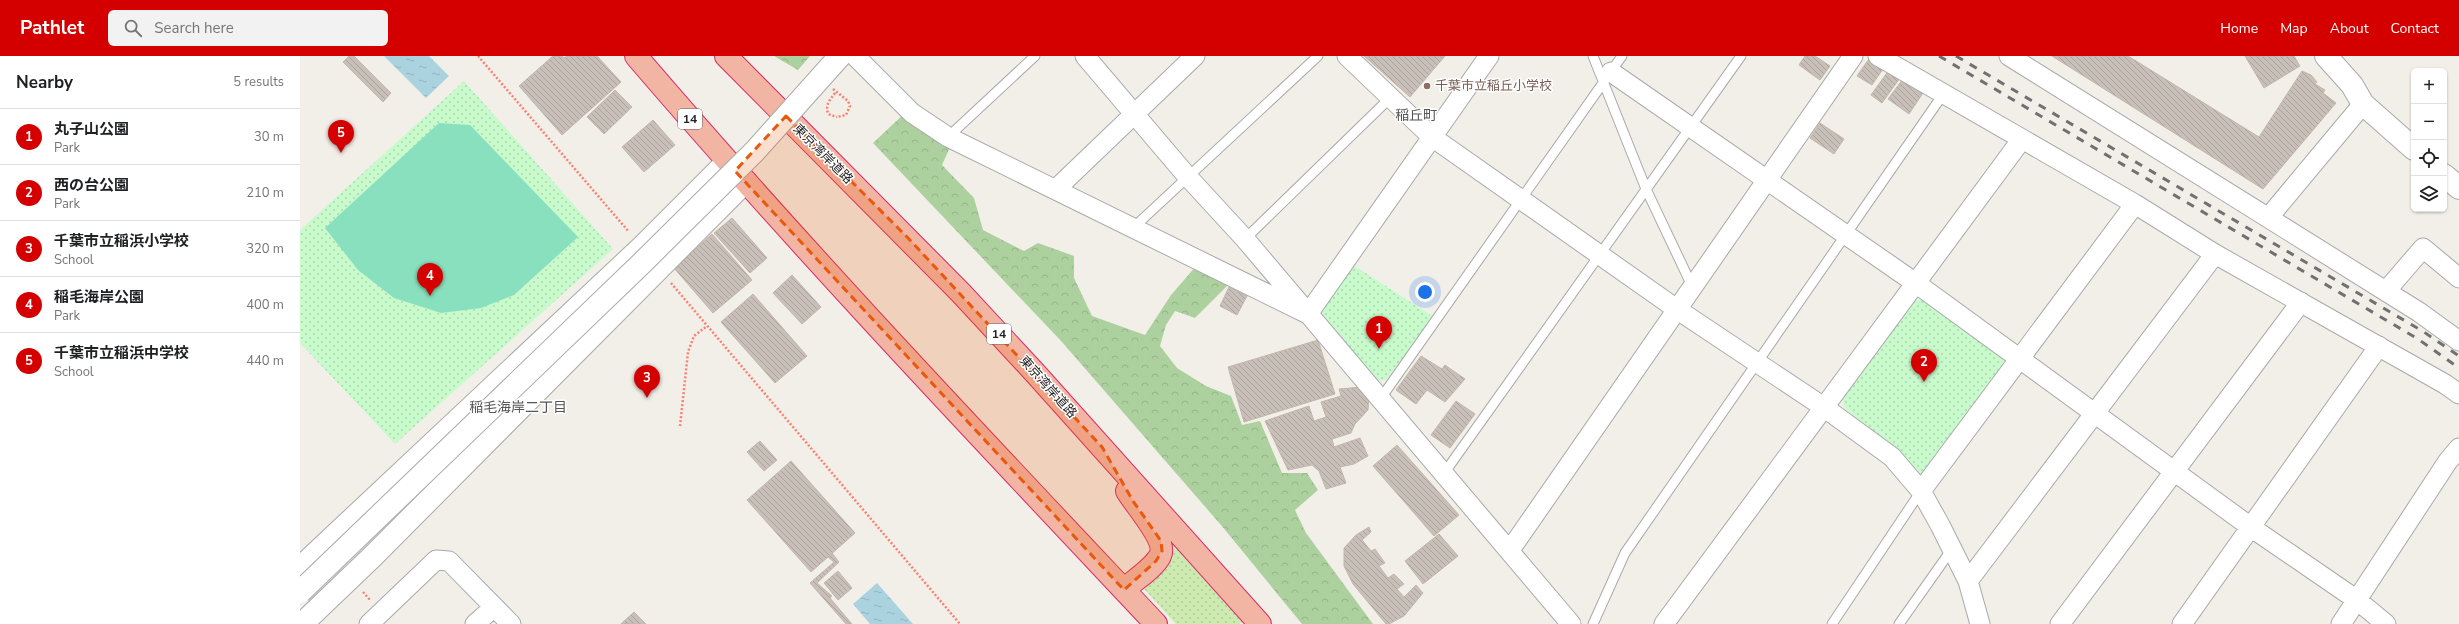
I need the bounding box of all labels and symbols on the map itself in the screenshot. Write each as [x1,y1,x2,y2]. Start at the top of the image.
place label: 千葉市立稲丘小学校 [1435,77,1552,95]
marker: 千葉市立稲丘小学校 [1422,81,1432,91]
district label: 稲丘町 [1395,106,1437,125]
road number: 14 [678,109,702,129]
pin: 5 [328,120,354,153]
street label: 東京湾岸道路 [789,120,857,188]
pin: 4 [417,263,443,296]
your location [1415,282,1435,302]
pin: 1 [1366,316,1392,349]
road number: 14 [987,324,1011,344]
pin: 2 [1911,349,1937,382]
street label: 東京湾岸道路 [1015,352,1081,422]
pin: 3 [634,365,660,398]
district label: 稲毛海岸二丁目 [469,398,567,417]

